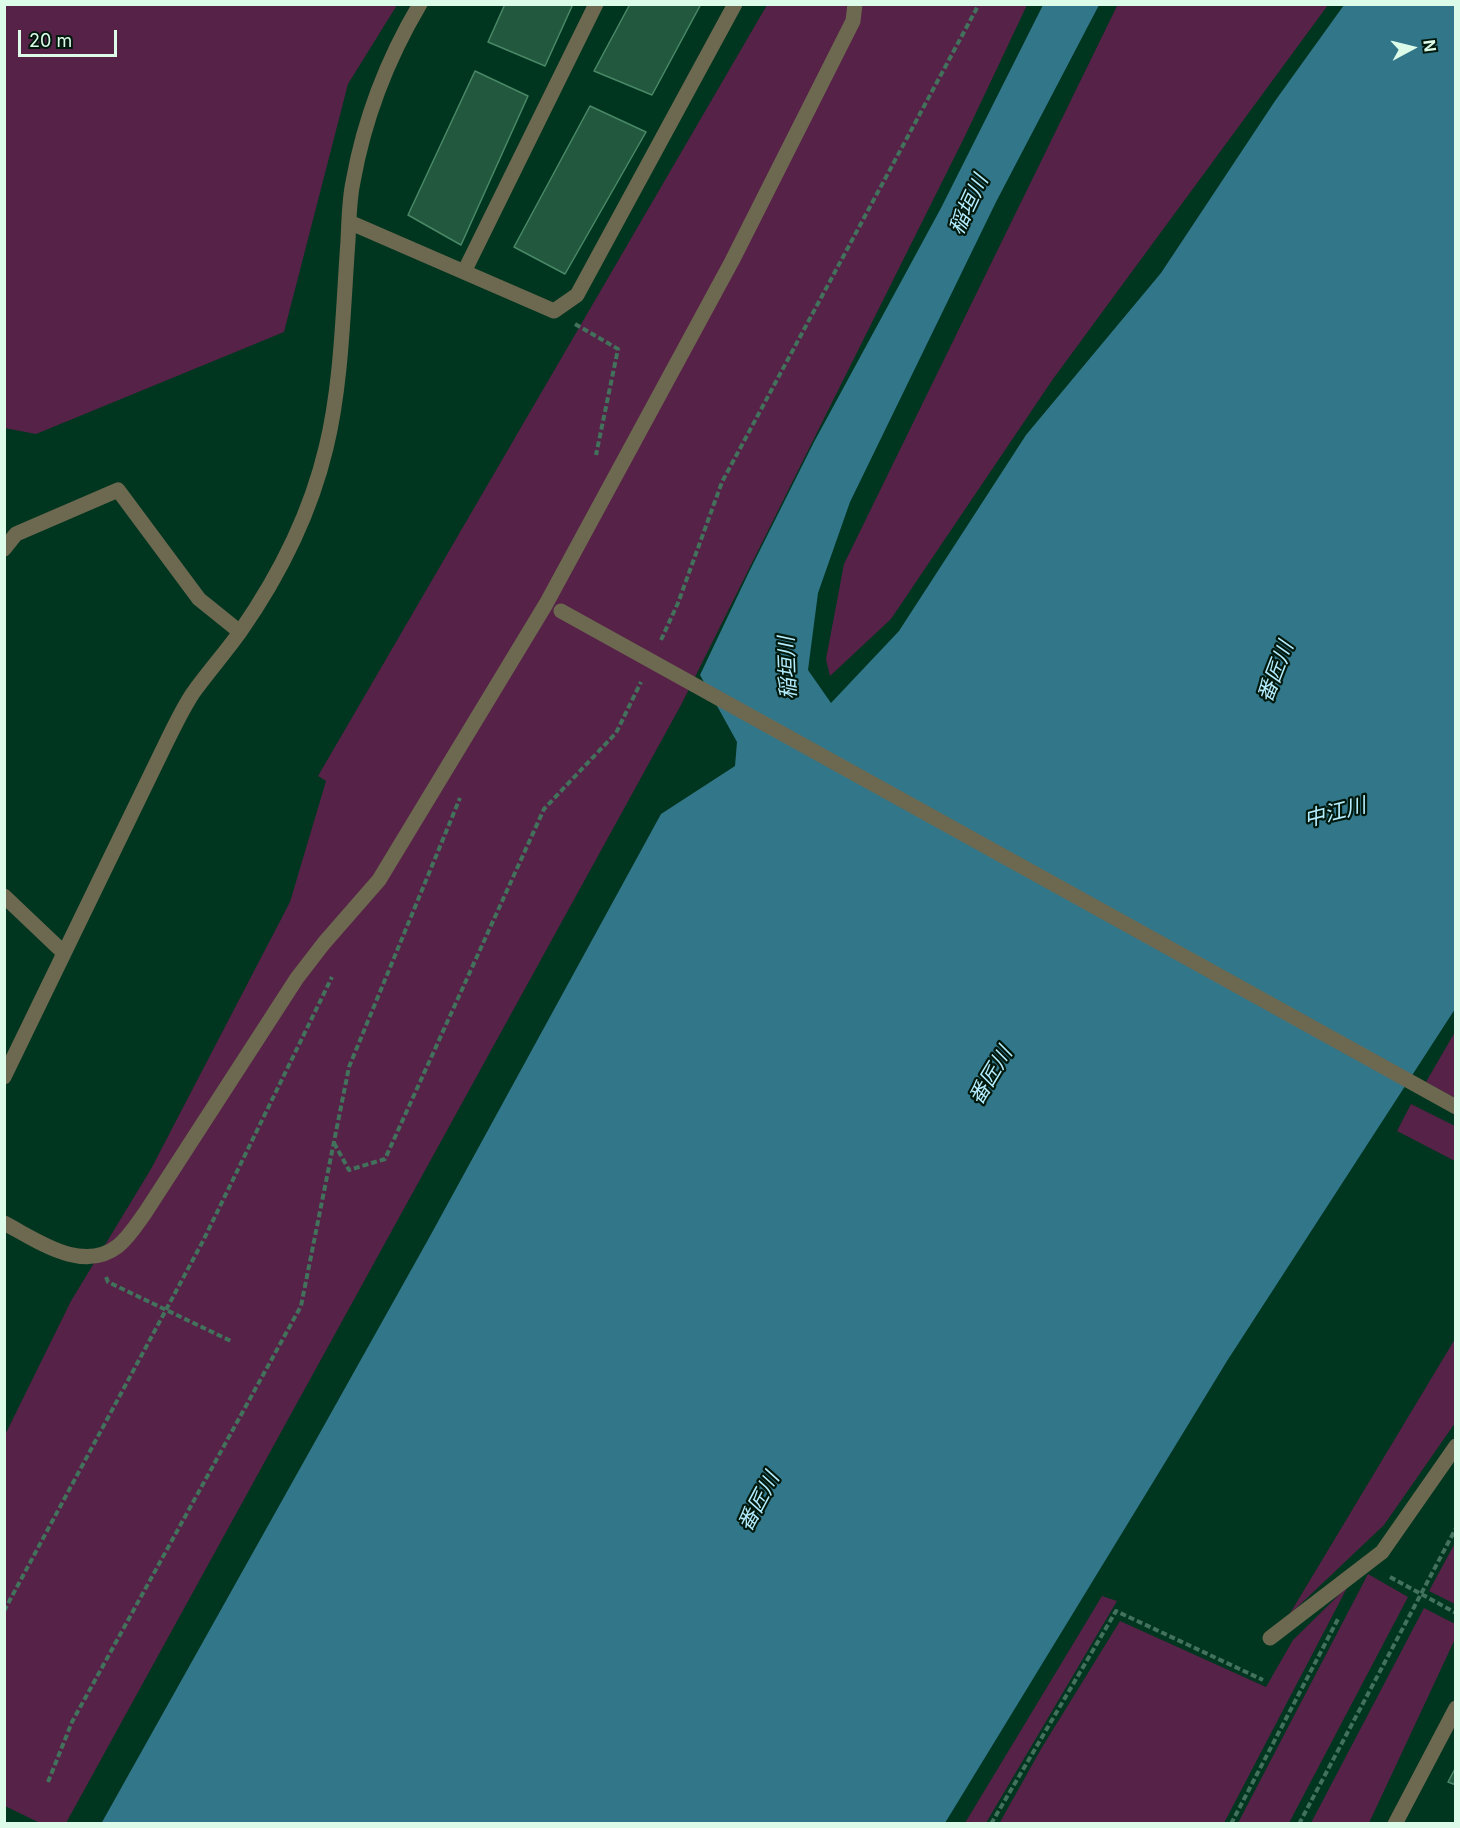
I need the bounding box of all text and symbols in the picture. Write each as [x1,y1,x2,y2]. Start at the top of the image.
scale bar [21,18,120,56]
north arrow [1382,18,1442,78]
text: 20 m [29,30,72,51]
text: N [1419,39,1441,53]
water label: 稲垣川 [944,171,994,239]
water label: 稲垣川 [774,636,802,700]
water label: 番匠川 [1253,638,1299,706]
water label: 中江川 [1301,793,1369,833]
water label: 番匠川 [964,1043,1018,1109]
water label: 番匠川 [733,1468,785,1536]

